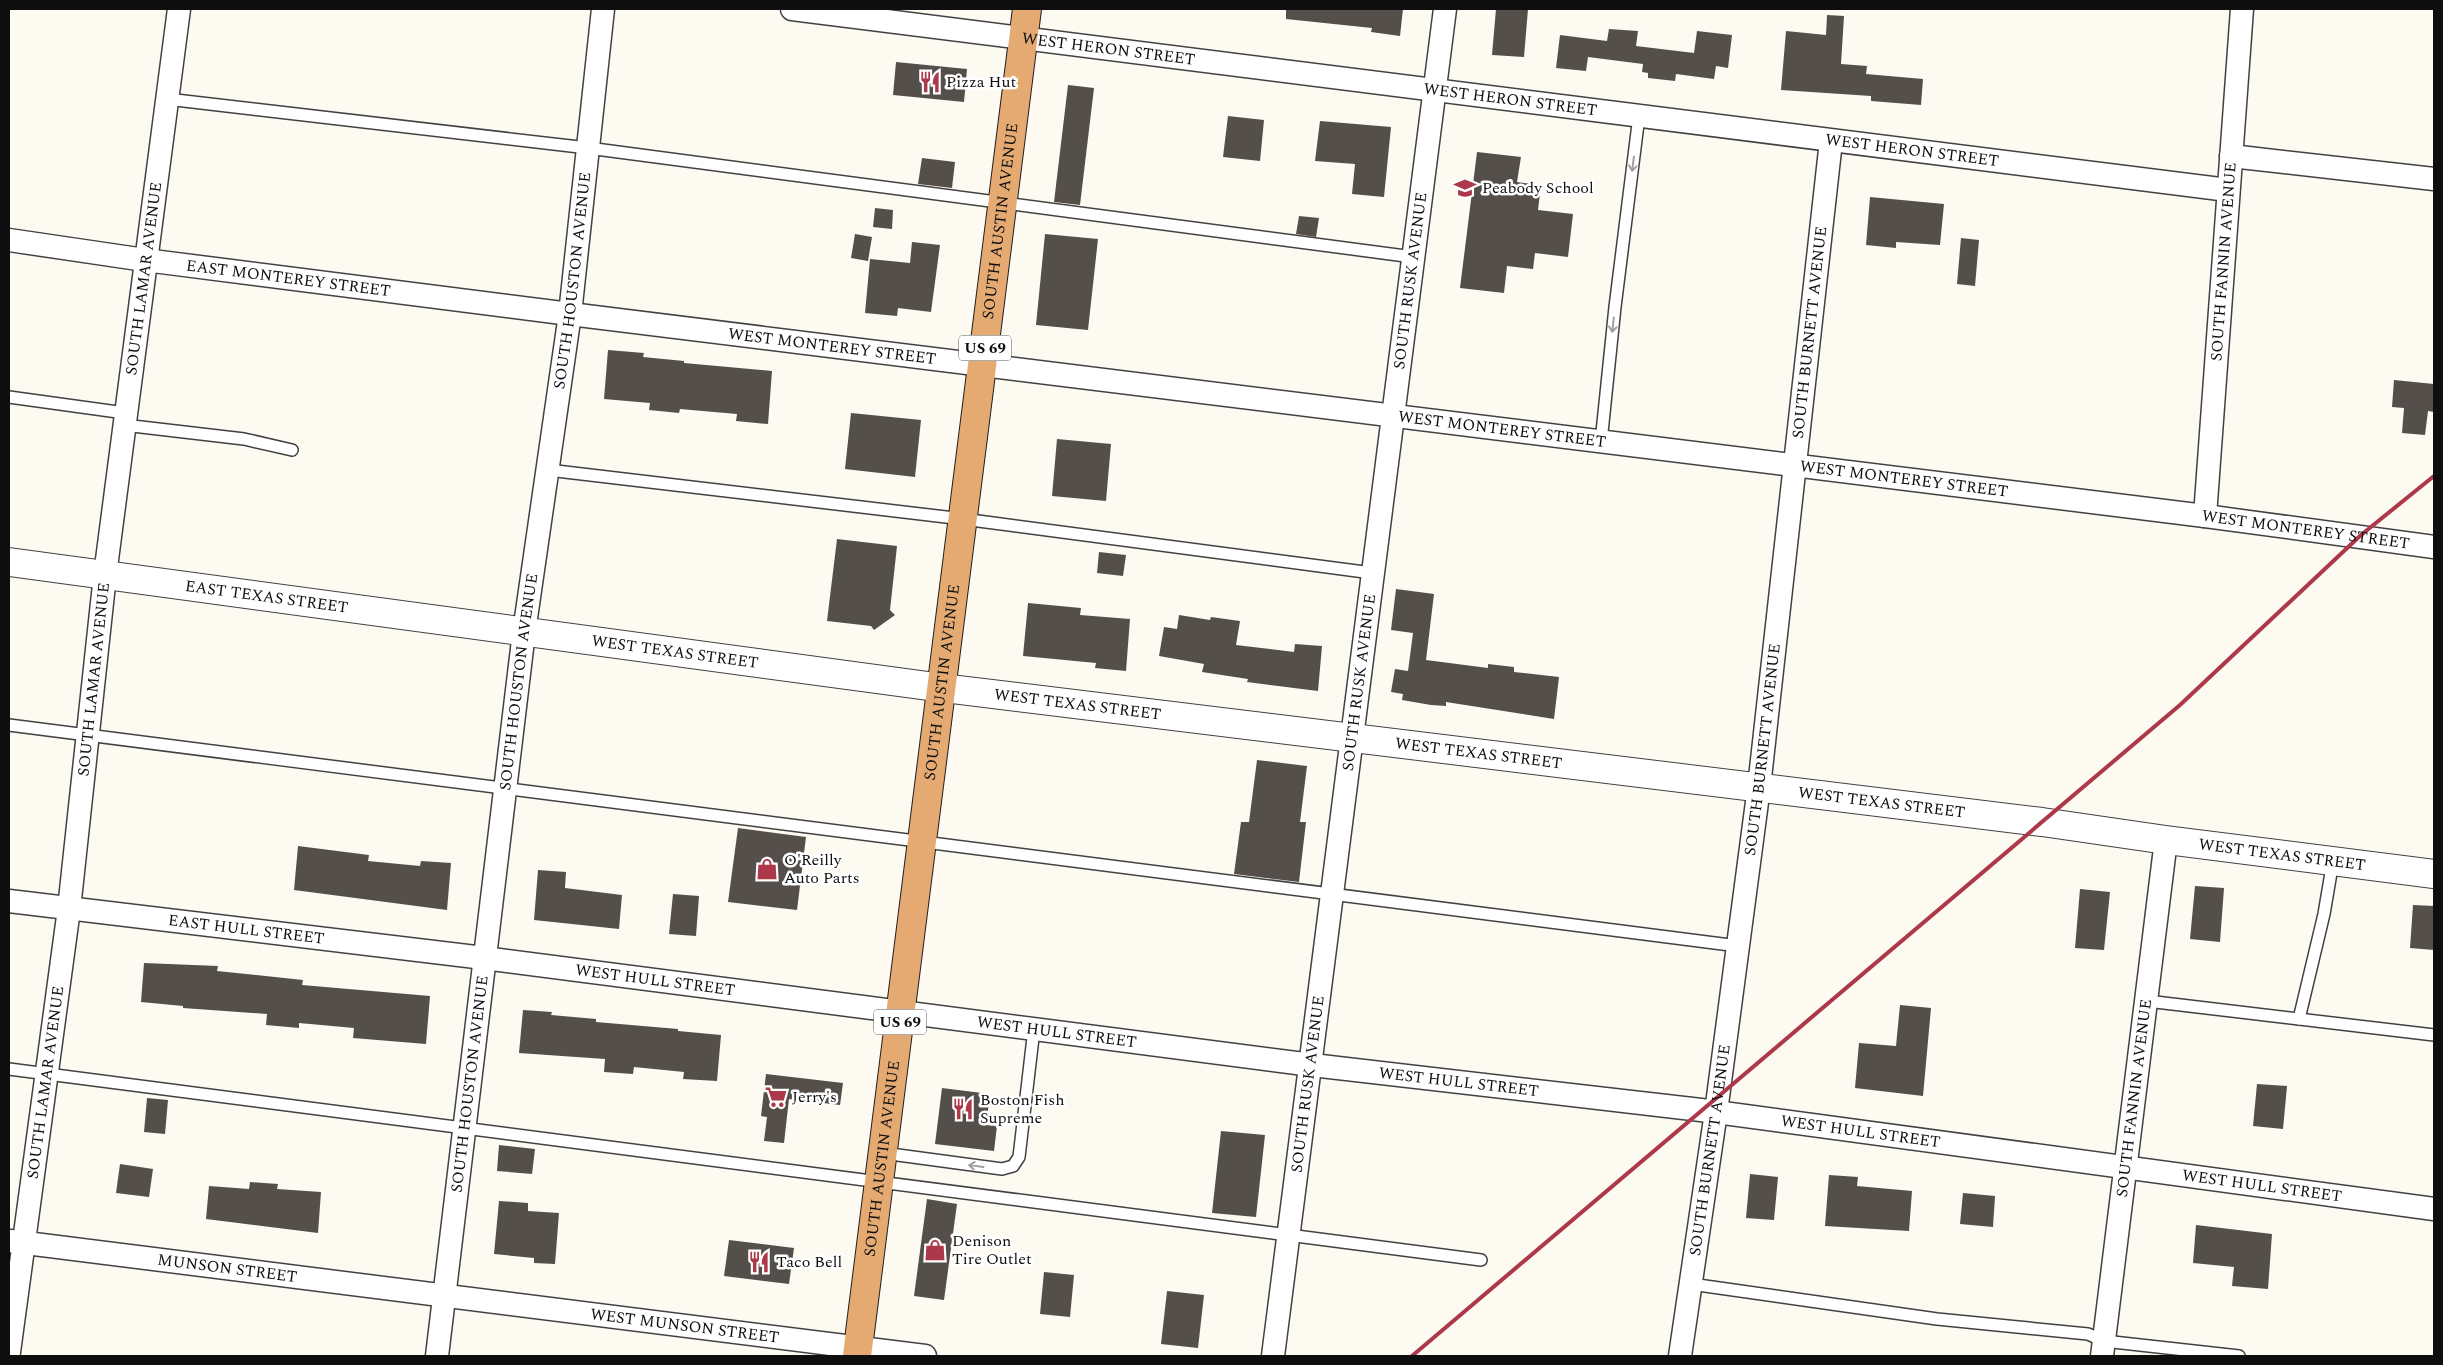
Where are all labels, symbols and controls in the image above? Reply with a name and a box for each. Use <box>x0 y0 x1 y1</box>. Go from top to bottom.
street label: WEST HERON STREET <box>1020 26 1197 72</box>
restaurant icon: Pizza Hut <box>917 69 943 95</box>
place label: Pizza Hut <box>946 70 1016 94</box>
street label: WEST HERON STREET <box>1422 77 1599 122</box>
street label: SOUTH AUSTIN AVENUE <box>976 121 1025 321</box>
street label: WEST HERON STREET <box>1824 127 2001 173</box>
one-way arrow <box>1627 156 1637 172</box>
street label: SOUTH FANNIN AVENUE <box>2204 161 2243 362</box>
street label: SOUTH HOUSTON AVENUE <box>547 171 597 391</box>
school or university icon: Peabody School <box>1452 175 1478 201</box>
place label: Peabody School <box>1482 176 1594 200</box>
street label: SOUTH LAMAR AVENUE <box>119 180 168 377</box>
street label: SOUTH RUSK AVENUE <box>1387 191 1433 371</box>
street label: SOUTH BURNETT AVENUE <box>1786 225 1833 440</box>
street label: EAST MONTEREY STREET <box>185 253 392 303</box>
one-way arrow <box>1608 317 1618 333</box>
street label: WEST MONTEREY STREET <box>727 322 938 371</box>
road number: US 69 <box>959 336 1011 360</box>
street label: WEST MONTEREY STREET <box>1397 404 1608 454</box>
street label: WEST MONTEREY STREET <box>1799 454 2010 504</box>
street label: WEST MONTEREY STREET <box>2200 504 2411 556</box>
street label: SOUTH HOUSTON AVENUE <box>493 572 544 792</box>
street label: EAST TEXAS STREET <box>183 574 350 620</box>
street label: SOUTH LAMAR AVENUE <box>71 581 116 777</box>
street label: SOUTH AUSTIN AVENUE <box>918 583 966 782</box>
street label: SOUTH RUSK AVENUE <box>1336 593 1382 772</box>
street label: WEST TEXAS STREET <box>590 629 760 675</box>
street label: SOUTH BURNETT AVENUE <box>1738 642 1787 857</box>
street label: WEST TEXAS STREET <box>993 682 1163 727</box>
street label: WEST TEXAS STREET <box>1394 731 1564 775</box>
street label: WEST TEXAS STREET <box>1797 780 1967 825</box>
street label: WEST TEXAS STREET <box>2197 832 2367 877</box>
place label: O'Reilly Auto Parts <box>784 848 860 890</box>
shop icon: O'Reilly Auto Parts <box>754 856 780 882</box>
street label: EAST HULL STREET <box>167 908 326 951</box>
street label: WEST HULL STREET <box>574 958 737 1002</box>
street label: SOUTH HOUSTON AVENUE <box>445 974 495 1194</box>
street label: SOUTH LAMAR AVENUE <box>21 984 70 1181</box>
street label: SOUTH RUSK AVENUE <box>1285 994 1331 1174</box>
street label: SOUTH FANNIN AVENUE <box>2110 997 2158 1198</box>
road number: US 69 <box>874 1010 926 1034</box>
street label: WEST HULL STREET <box>975 1010 1138 1054</box>
street label: SOUTH BURNETT AVENUE <box>1683 1043 1737 1258</box>
street label: SOUTH AUSTIN AVENUE <box>858 1059 906 1258</box>
street label: WEST HULL STREET <box>1377 1061 1540 1103</box>
supermarket icon: Jerry's <box>763 1084 789 1110</box>
place label: Jerry's <box>792 1085 837 1109</box>
place label: Boston Fish Supreme <box>980 1088 1065 1130</box>
restaurant icon: Boston Fish Supreme <box>950 1096 976 1122</box>
street label: WEST HULL STREET <box>1779 1109 1942 1154</box>
one-way arrow <box>968 1160 984 1170</box>
street label: WEST HULL STREET <box>2181 1163 2344 1208</box>
place label: Denison Tire Outlet <box>952 1229 1032 1271</box>
shop icon: Denison Tire Outlet <box>922 1237 948 1263</box>
street label: MUNSON STREET <box>156 1248 299 1289</box>
restaurant icon: Taco Bell <box>746 1249 772 1275</box>
place label: Taco Bell <box>776 1250 842 1274</box>
street label: WEST MUNSON STREET <box>589 1302 781 1350</box>

